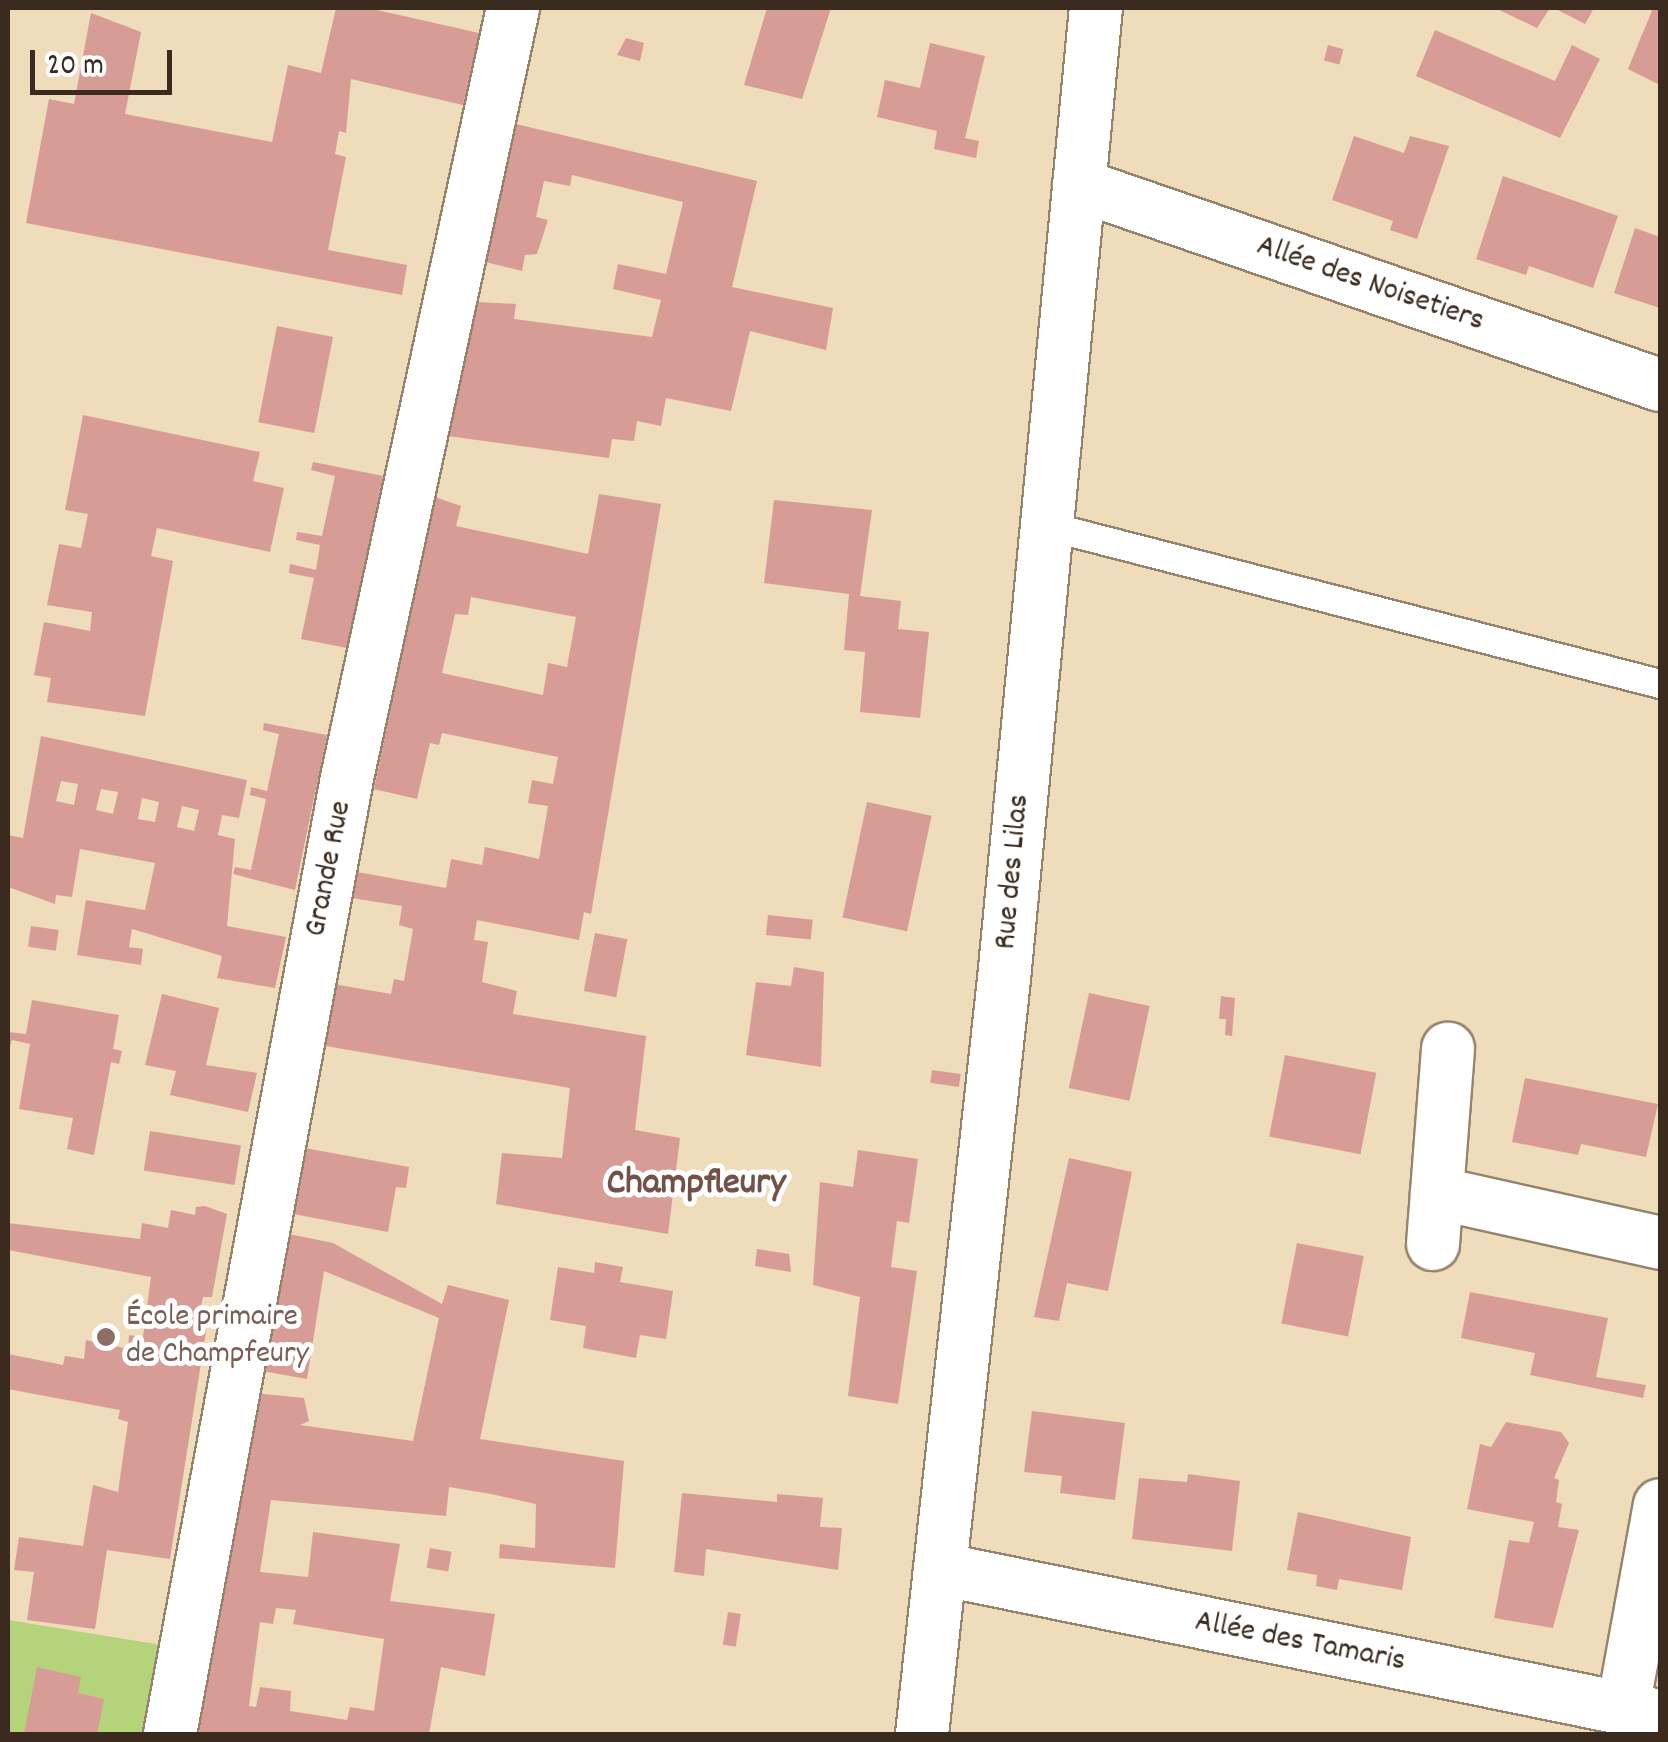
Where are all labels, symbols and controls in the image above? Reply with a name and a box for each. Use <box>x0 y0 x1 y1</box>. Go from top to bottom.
scale bar <box>35 30 178 92</box>
text: 20 m <box>47 46 104 89</box>
street label: Allée des Noisetiers <box>1251 228 1489 342</box>
street label: Rue des Lilas <box>988 793 1040 951</box>
street label: Grande Rue <box>298 798 362 940</box>
district label: Champfleury <box>606 1162 786 1208</box>
place label: École primaire de Champfeury <box>126 1300 309 1375</box>
marker: École primaire de Champfeury <box>95 1326 117 1348</box>
street label: Allée des Tamaris <box>1191 1604 1409 1682</box>

